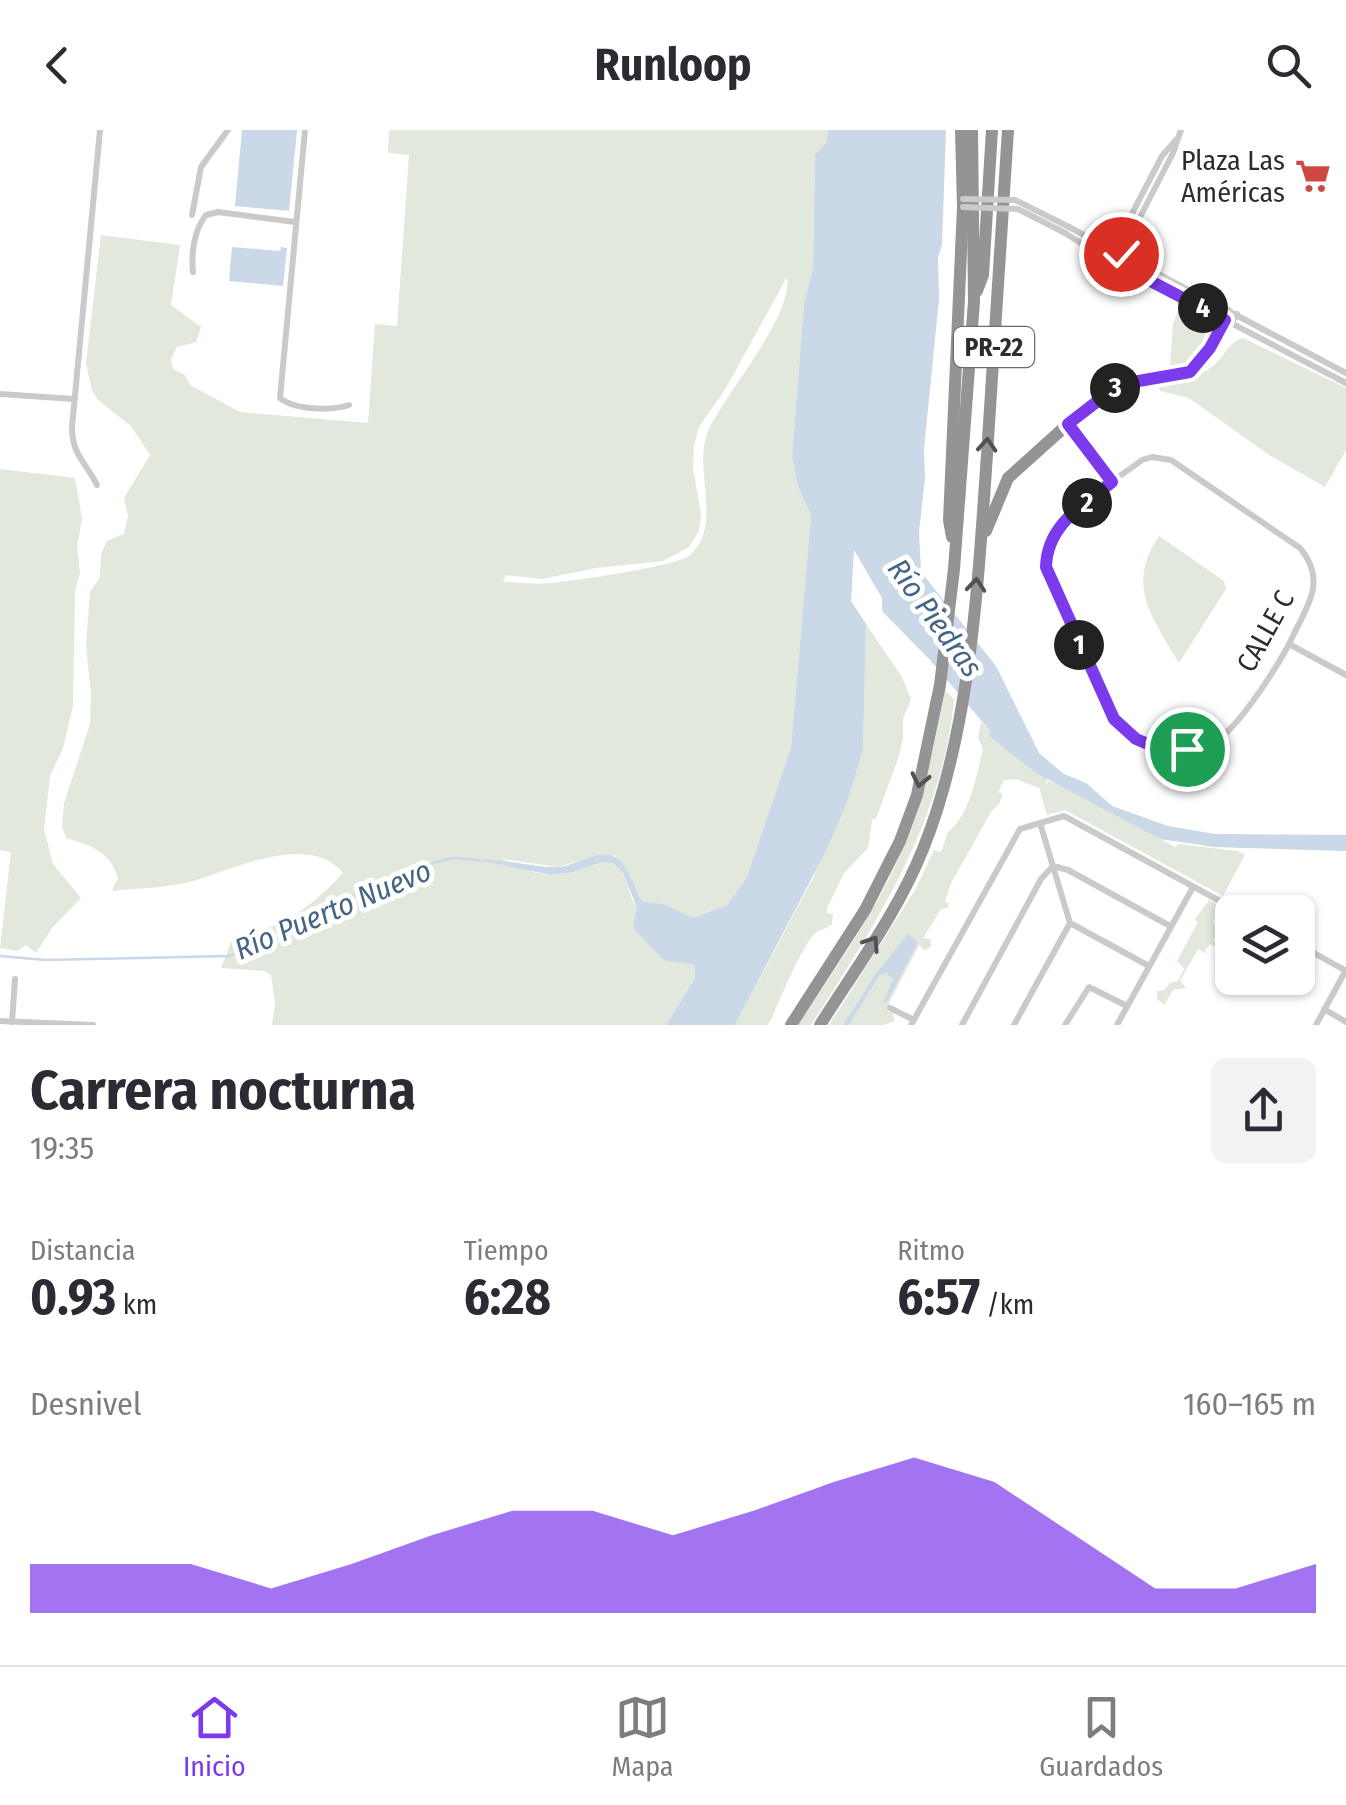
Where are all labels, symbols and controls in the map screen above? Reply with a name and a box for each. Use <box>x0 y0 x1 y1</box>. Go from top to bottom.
icon: back <box>30 38 85 93</box>
text: Runloop <box>595 38 751 92</box>
icon: search <box>1261 38 1316 93</box>
place label: Plaza Las Américas <box>1181 144 1285 209</box>
supermarket icon: Plaza Las Américas <box>1294 157 1332 195</box>
pin <box>1079 212 1164 297</box>
icon: check <box>1094 227 1149 282</box>
pin: 4 <box>1178 283 1228 333</box>
text: 4 <box>1196 291 1210 324</box>
road number: PR-22 <box>954 327 1034 367</box>
pin: 3 <box>1090 363 1140 413</box>
text: 3 <box>1108 371 1122 404</box>
one-way arrow <box>976 436 997 452</box>
pin: 2 <box>1062 478 1112 528</box>
text: 2 <box>1081 486 1093 519</box>
water label: Río Piedras <box>880 552 990 684</box>
one-way arrow <box>965 577 987 593</box>
street label: CALLE C <box>1230 585 1301 678</box>
pin: 1 <box>1054 620 1104 670</box>
text: 1 <box>1073 628 1085 661</box>
pin <box>1145 707 1230 792</box>
icon: arrive <box>1160 722 1215 777</box>
one-way arrow <box>910 771 931 788</box>
water label: Río Puerto Nuevo <box>229 852 437 968</box>
map controls <box>1215 895 1315 995</box>
button: layers <box>1215 895 1315 995</box>
one-way arrow <box>860 936 879 954</box>
text: Carrera nocturna <box>30 1058 416 1124</box>
button: share <box>1211 1058 1316 1163</box>
text: 19:35 <box>30 1129 94 1167</box>
text: Distancia <box>30 1234 135 1267</box>
text: Tiempo <box>464 1234 549 1267</box>
text: Ritmo <box>897 1234 965 1267</box>
text: 0.93 <box>30 1267 116 1327</box>
text: 6:28 <box>464 1267 551 1327</box>
text: 6:57 <box>897 1267 980 1327</box>
text: km <box>116 1288 157 1321</box>
text: /km <box>980 1288 1034 1321</box>
text: Desnivel <box>30 1385 141 1423</box>
text: 160–165 m <box>1183 1385 1316 1423</box>
tab: Inicio <box>183 1690 246 1783</box>
tab: Mapa <box>612 1690 674 1783</box>
tab: Guardados <box>1039 1690 1163 1783</box>

